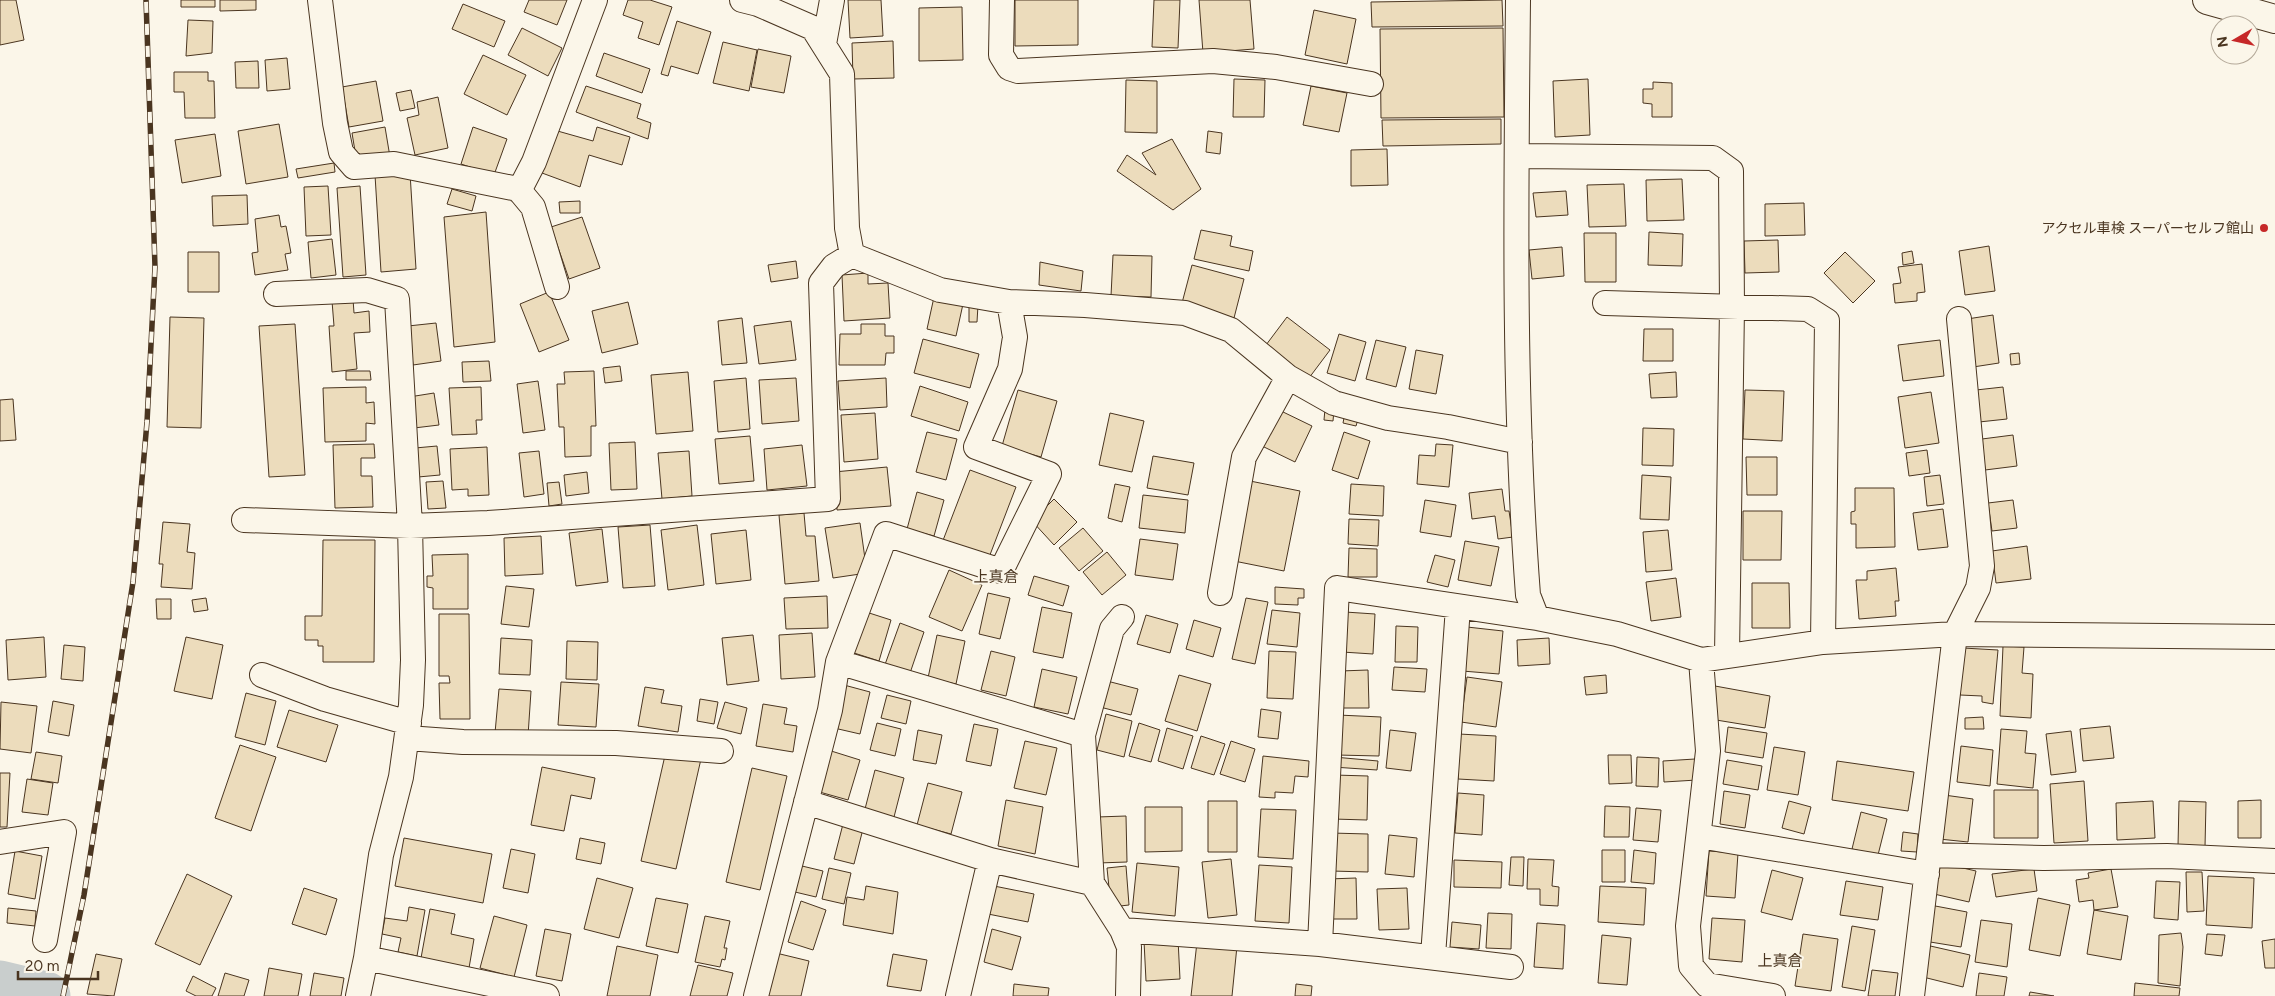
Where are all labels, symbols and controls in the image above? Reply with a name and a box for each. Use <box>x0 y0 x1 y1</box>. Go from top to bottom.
north arrow <box>2210 15 2260 65</box>
text: N <box>2213 35 2232 49</box>
place label: アクセル車検 スーパーセルフ館山 <box>2041 220 2254 237</box>
marker: アクセル車検 スーパーセルフ館山 <box>2258 222 2270 234</box>
district label: 上真倉 <box>973 568 1019 586</box>
scale bar <box>18 948 98 980</box>
district label: 上真倉 <box>1757 952 1803 970</box>
text: 20 m <box>25 957 59 975</box>

